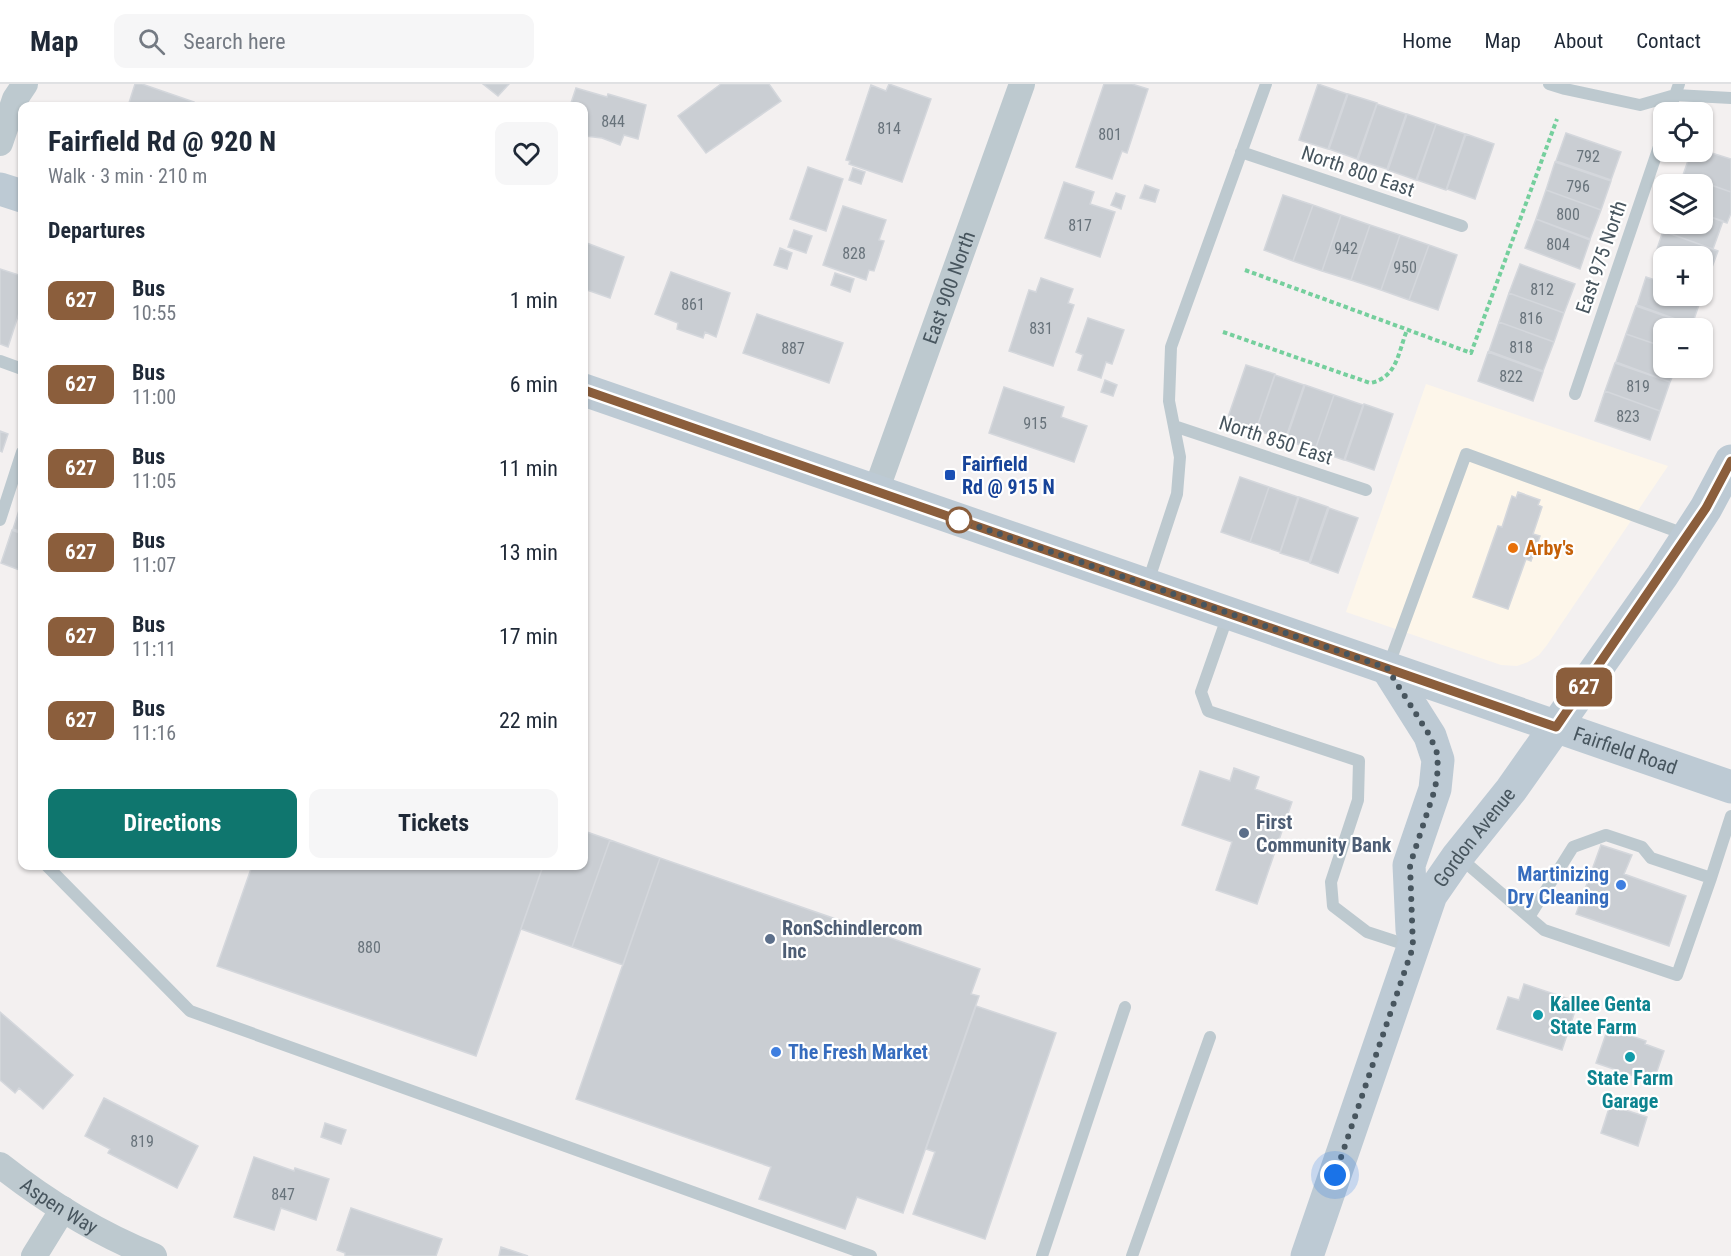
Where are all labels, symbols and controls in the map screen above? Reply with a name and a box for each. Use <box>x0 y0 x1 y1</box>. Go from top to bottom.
search box <box>114 14 534 68</box>
text: Map <box>30 25 78 58</box>
icon: search <box>135 25 168 58</box>
text: Search here <box>183 29 286 54</box>
text: Home <box>1402 29 1452 53</box>
text: Map <box>1485 29 1521 53</box>
text: About <box>1554 29 1603 53</box>
text: Contact <box>1636 29 1701 53</box>
map controls <box>1653 102 1713 378</box>
button: locate <box>1653 102 1713 162</box>
house number: 844 <box>601 112 625 131</box>
house number: 814 <box>877 119 901 138</box>
button: heart <box>495 122 558 185</box>
text: Fairfield Rd @ 920 N <box>48 125 276 158</box>
house number: 801 <box>1098 125 1122 144</box>
street label: North 800 East <box>1298 140 1418 202</box>
house number: 792 <box>1576 147 1600 166</box>
text: Walk · 3 min · 210 m <box>48 164 207 188</box>
button: layers <box>1653 174 1713 234</box>
house number: 796 <box>1566 177 1590 196</box>
street label: East 975 North <box>1570 197 1632 317</box>
house number: 800 <box>1556 205 1580 224</box>
house number: 817 <box>1068 216 1092 235</box>
text: Departures <box>48 218 145 243</box>
street label: East 900 North <box>918 228 980 347</box>
house number: 804 <box>1546 235 1570 254</box>
house number: 942 <box>1334 239 1358 258</box>
house number: 828 <box>842 244 866 263</box>
button: + <box>1653 246 1713 306</box>
house number: 950 <box>1393 258 1417 277</box>
text: Bus <box>132 276 165 301</box>
house number: 812 <box>1530 280 1554 299</box>
text: 627 <box>65 288 97 312</box>
text: 1 min <box>510 288 558 313</box>
house number: 861 <box>681 295 705 314</box>
text: 10:55 <box>132 301 176 325</box>
house number: 816 <box>1519 309 1543 328</box>
button: − <box>1653 318 1713 378</box>
house number: 831 <box>1029 319 1053 338</box>
house number: 818 <box>1509 338 1533 357</box>
house number: 887 <box>781 339 805 358</box>
text: Bus <box>132 360 165 385</box>
house number: 822 <box>1499 367 1523 386</box>
text: 627 <box>65 372 97 396</box>
text: 6 min <box>510 372 558 397</box>
house number: 819 <box>1626 377 1650 396</box>
text: 11:00 <box>132 385 176 409</box>
house number: 823 <box>1616 407 1640 426</box>
street label: North 850 East <box>1216 410 1336 470</box>
house number: 915 <box>1023 414 1047 433</box>
text: Bus <box>132 444 165 469</box>
place label: Fairfield Rd @ 915 N <box>962 452 1055 499</box>
text: 627 <box>65 456 97 480</box>
text: 11 min <box>499 456 558 481</box>
marker: Fairfield Rd @ 915 N <box>943 468 957 482</box>
text: 11:05 <box>132 469 176 493</box>
unlabelled marker <box>946 507 972 533</box>
text: Bus <box>132 528 165 553</box>
place label: Arby's <box>1525 536 1574 560</box>
text: 627 <box>65 540 97 564</box>
text: 13 min <box>499 540 558 565</box>
marker: Arby's <box>1506 541 1520 555</box>
text: 11:07 <box>132 553 176 577</box>
text: Bus <box>132 612 165 637</box>
text: 627 <box>65 624 97 648</box>
text: 17 min <box>499 624 558 649</box>
text: 11:11 <box>132 637 176 661</box>
line badge: 627 <box>1550 668 1618 706</box>
text: 627 <box>1568 675 1600 699</box>
text: Bus <box>132 696 165 721</box>
text: 627 <box>65 708 97 732</box>
text: 22 min <box>499 708 558 733</box>
text: 11:16 <box>132 721 176 745</box>
street label: Fairfield Road <box>1570 721 1680 779</box>
street label: Gordon Avenue <box>1428 782 1520 892</box>
button: Directions <box>48 789 297 858</box>
button: Tickets <box>309 789 558 858</box>
place label: First Community Bank <box>1256 810 1392 857</box>
marker: First Community Bank <box>1237 826 1251 840</box>
place label: Martinizing Dry Cleaning <box>1507 862 1609 909</box>
marker: Martinizing Dry Cleaning <box>1614 878 1628 892</box>
place label: RonSchindlercom Inc <box>782 916 923 963</box>
marker: RonSchindlercom Inc <box>763 932 777 946</box>
house number: 880 <box>357 938 381 957</box>
place label: Kallee Genta State Farm <box>1550 992 1651 1039</box>
marker: Kallee Genta State Farm <box>1531 1008 1545 1022</box>
place label: The Fresh Market <box>788 1040 928 1064</box>
marker: The Fresh Market <box>769 1045 783 1059</box>
marker: State Farm Garage <box>1623 1050 1637 1064</box>
place label: State Farm Garage <box>1587 1066 1673 1113</box>
house number: 819 <box>130 1132 154 1151</box>
your location <box>1320 1160 1350 1190</box>
street label: Aspen Way <box>16 1172 102 1239</box>
house number: 847 <box>271 1185 295 1204</box>

